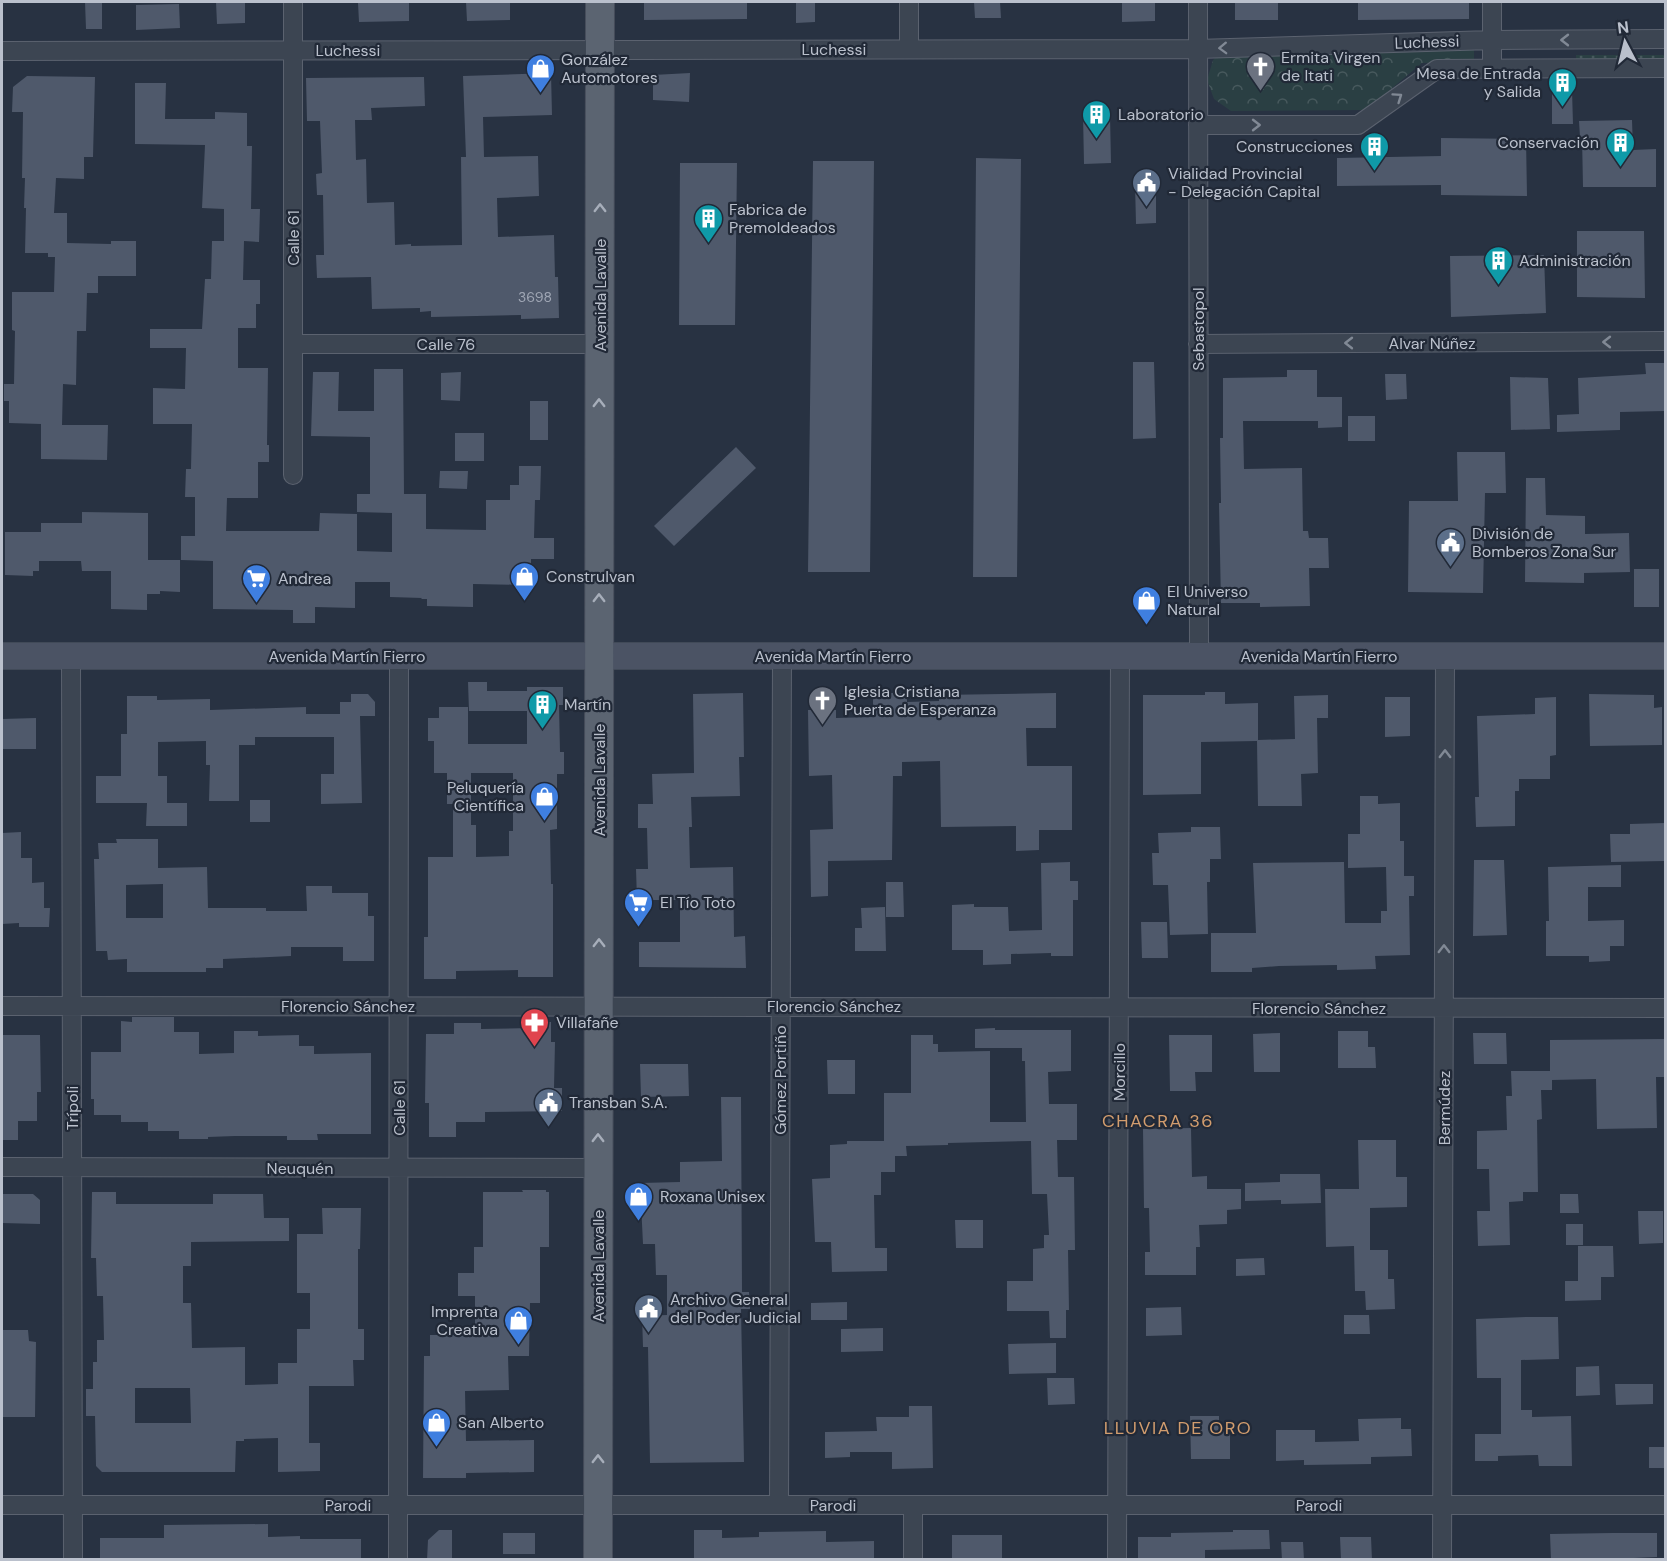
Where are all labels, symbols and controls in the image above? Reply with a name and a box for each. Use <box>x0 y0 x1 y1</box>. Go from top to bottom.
north arrow <box>1595 12 1655 72</box>
text: N <box>1616 16 1630 39</box>
street label: Luchessi <box>1394 30 1460 54</box>
one-way arrow <box>1561 34 1570 46</box>
street label: Luchessi <box>802 39 866 60</box>
street label: Luchessi <box>316 40 380 61</box>
one-way arrow <box>1219 42 1228 54</box>
place label: Ermita Virgen de Itati <box>1281 47 1380 86</box>
place label: González Automotores <box>561 49 658 88</box>
church icon: Ermita Virgen de Itati <box>1244 50 1276 92</box>
shop icon: González Automotores <box>524 52 556 94</box>
place label: Mesa de Entrada y Salida <box>1416 63 1541 102</box>
building icon: Mesa de Entrada y Salida <box>1546 66 1578 108</box>
one-way arrow <box>1391 93 1402 104</box>
building icon: Laboratorio <box>1081 98 1113 140</box>
place label: Laboratorio <box>1118 104 1204 125</box>
one-way arrow <box>1252 119 1261 131</box>
building icon: Conservación <box>1604 126 1636 168</box>
building icon: Construcciones <box>1358 130 1390 172</box>
place label: Conservación <box>1497 132 1599 153</box>
place label: Construcciones <box>1236 136 1353 157</box>
place label: Vialidad Provincial - Delegación Capital <box>1168 163 1320 202</box>
public building icon: Vialidad Provincial - Delegación Capital <box>1131 166 1163 208</box>
place label: Fabrica de Premoldeados <box>729 199 836 238</box>
building icon: Fabrica de Premoldeados <box>692 202 724 244</box>
one-way arrow <box>594 203 606 212</box>
street label: Calle 61 <box>283 210 304 266</box>
street label: Avenida Lavalle <box>590 239 611 351</box>
building icon: Administración <box>1482 244 1514 286</box>
place label: Administración <box>1519 250 1631 271</box>
street label: Sebastopol <box>1188 287 1209 371</box>
house number: 3698 <box>518 288 552 306</box>
street label: Alvar Núñez <box>1389 333 1475 354</box>
street label: Calle 76 <box>417 334 475 355</box>
one-way arrow <box>1603 336 1612 348</box>
one-way arrow <box>1345 337 1354 349</box>
one-way arrow <box>593 398 605 407</box>
place label: División de Bomberos Zona Sur <box>1472 523 1617 562</box>
public building icon: División de Bomberos Zona Sur <box>1435 526 1467 568</box>
shop icon: ConstruIvan <box>509 560 541 602</box>
supermarket icon: Andrea <box>241 562 273 604</box>
place label: ConstruIvan <box>546 566 635 587</box>
place label: Andrea <box>278 568 331 589</box>
place label: El Universo Natural <box>1167 581 1248 620</box>
shop icon: El Universo Natural <box>1130 584 1162 626</box>
one-way arrow <box>593 593 605 602</box>
street label: Avenida Martín Fierro <box>269 646 425 667</box>
street label: Avenida Martín Fierro <box>755 646 911 667</box>
street label: Avenida Martín Fierro <box>1241 646 1397 667</box>
place label: Iglesia Cristiana Puerta de Esperanza <box>844 681 996 720</box>
church icon: Iglesia Cristiana Puerta de Esperanza <box>807 684 839 726</box>
building icon: Martín <box>527 688 559 730</box>
place label: Martín <box>564 694 611 715</box>
street label: Avenida Lavalle <box>589 724 610 836</box>
one-way arrow <box>1439 750 1451 759</box>
place label: Peluquería Científica <box>447 777 524 816</box>
shop icon: Peluquería Científica <box>529 780 561 822</box>
supermarket icon: El Tío Toto <box>623 886 655 928</box>
place label: El Tío Toto <box>660 892 735 913</box>
one-way arrow <box>593 939 605 948</box>
one-way arrow <box>1438 945 1450 954</box>
street label: Florencio Sánchez <box>281 996 415 1017</box>
street label: Florencio Sánchez <box>767 996 901 1017</box>
street label: Florencio Sánchez <box>1252 998 1386 1019</box>
pharmacy icon: Villafañe <box>519 1006 551 1048</box>
place label: Villafañe <box>556 1012 618 1033</box>
street label: Gómez Portiño <box>770 1025 791 1135</box>
street label: Morcillo <box>1109 1043 1130 1101</box>
street label: Bermúdez <box>1434 1071 1455 1145</box>
street label: Calle 61 <box>389 1080 410 1136</box>
street label: Trípoli <box>62 1086 83 1130</box>
public building icon: Transban S.A. <box>532 1086 564 1128</box>
place label: Transban S.A. <box>569 1092 667 1113</box>
district label: CHACRA 36 <box>1102 1109 1214 1133</box>
one-way arrow <box>592 1134 604 1143</box>
street label: Neuquén <box>267 1158 333 1179</box>
shop icon: Roxana Unisex <box>623 1180 655 1222</box>
place label: Roxana Unisex <box>660 1186 765 1207</box>
street label: Avenida Lavalle <box>588 1210 609 1322</box>
place label: Archivo General del Poder Judicial <box>670 1289 801 1328</box>
public building icon: Archivo General del Poder Judicial <box>633 1292 665 1334</box>
place label: Imprenta Creativa <box>431 1301 498 1340</box>
shop icon: Imprenta Creativa <box>503 1304 535 1346</box>
shop icon: San Alberto <box>421 1406 453 1448</box>
place label: San Alberto <box>458 1412 544 1433</box>
district label: LLUVIA DE ORO <box>1104 1416 1252 1440</box>
one-way arrow <box>592 1455 604 1464</box>
street label: Parodi <box>325 1495 371 1516</box>
street label: Parodi <box>810 1495 856 1516</box>
street label: Parodi <box>1296 1495 1342 1516</box>

